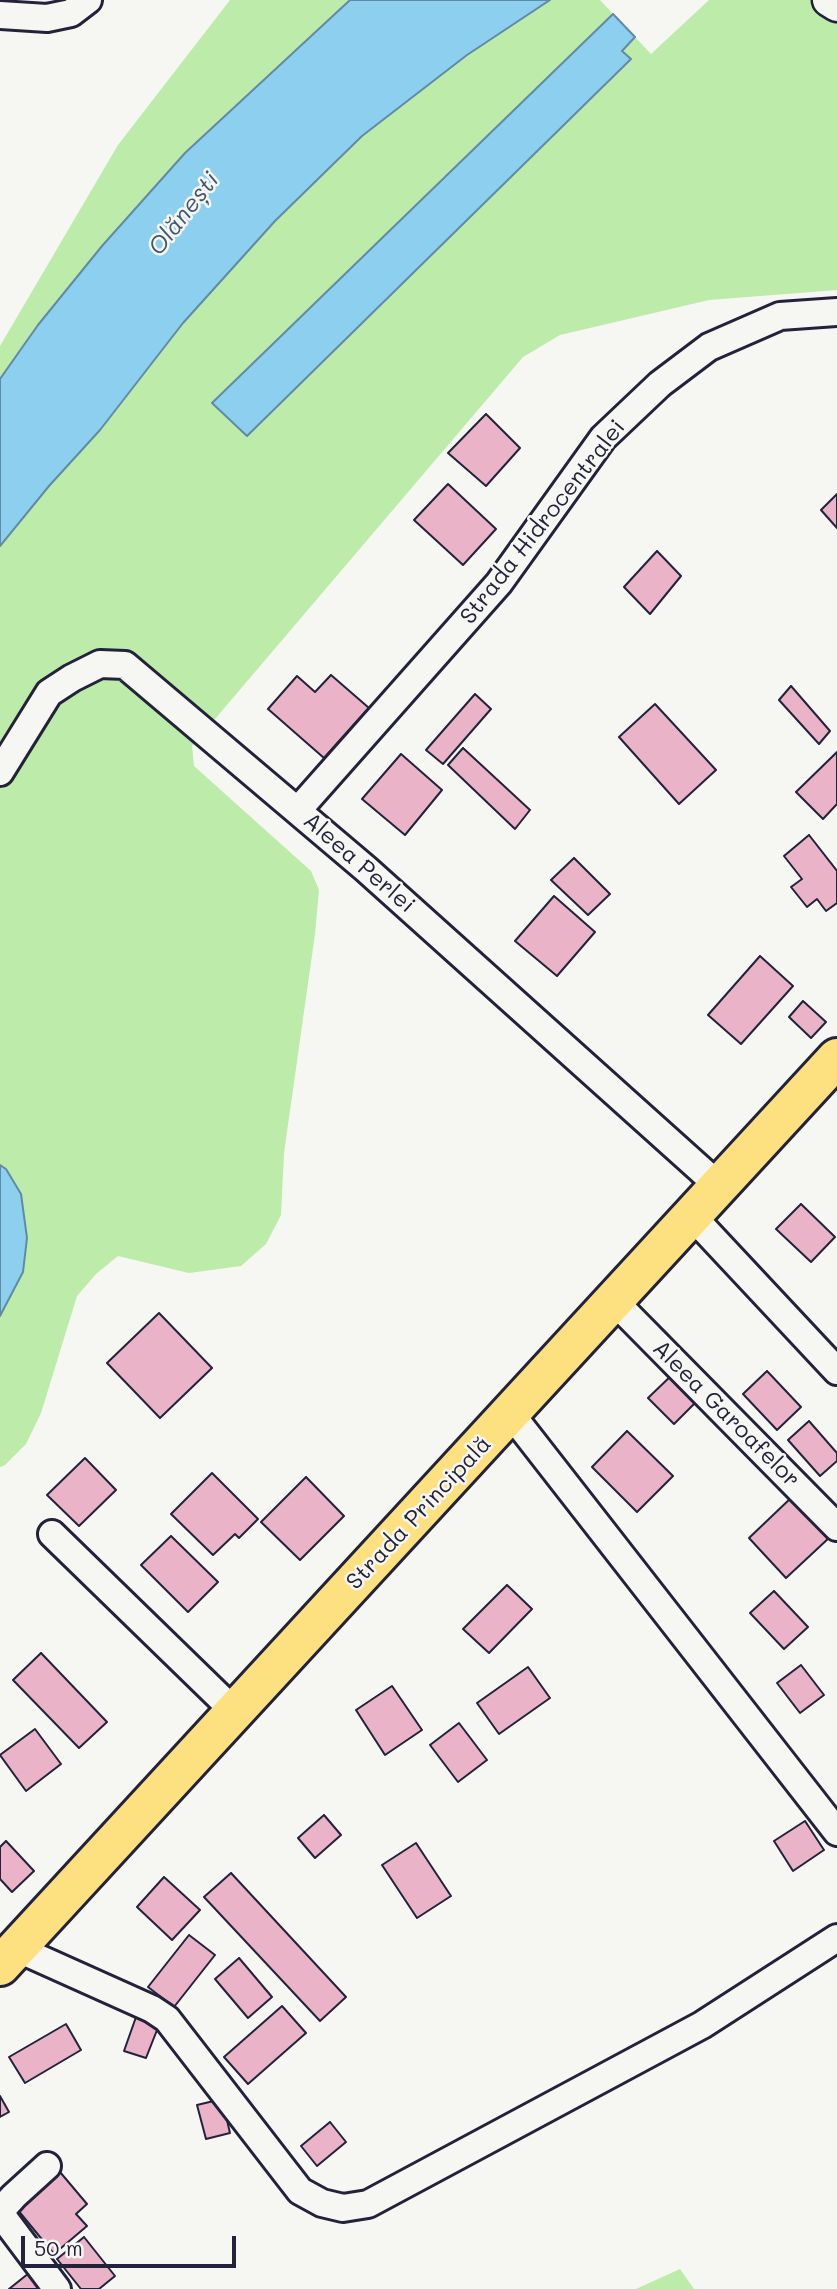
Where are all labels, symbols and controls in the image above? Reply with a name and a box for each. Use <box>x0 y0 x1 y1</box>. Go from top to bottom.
water label: Olănești <box>143 167 225 261</box>
street label: Strada Hidrocentralei <box>455 414 631 630</box>
street label: Aleea Perlei <box>298 807 420 919</box>
street label: Aleea Garoafelor <box>647 1335 805 1493</box>
street label: Strada Principală <box>341 1431 497 1595</box>
scale bar <box>24 2222 240 2266</box>
text: 50 m <box>34 2234 83 2261</box>

